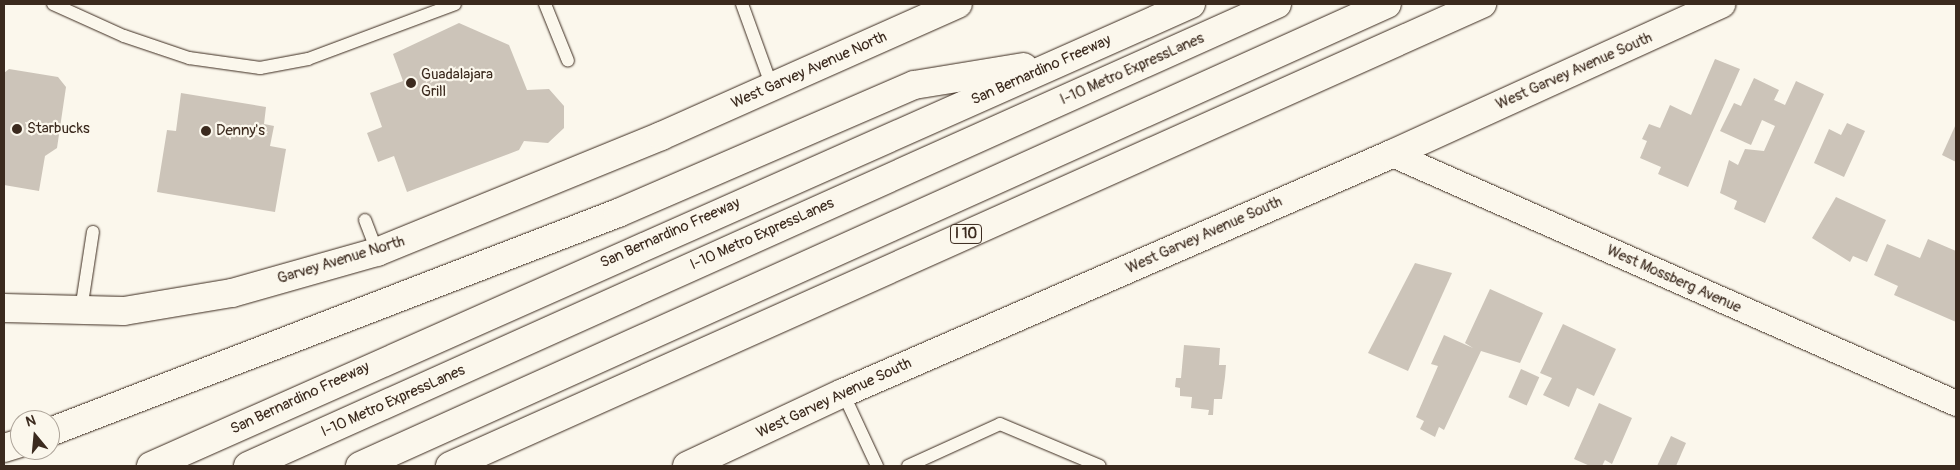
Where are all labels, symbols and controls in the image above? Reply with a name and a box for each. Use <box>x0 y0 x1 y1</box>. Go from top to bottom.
street label: West Garvey Avenue North <box>728 28 890 112</box>
street label: West Garvey Avenue South <box>1493 28 1655 114</box>
street label: I-10 Metro ExpressLanes <box>1057 29 1207 109</box>
street label: San Bernardino Freeway <box>968 31 1114 109</box>
place label: Guadalajara Grill <box>421 65 493 100</box>
marker: Guadalajara Grill <box>405 77 417 89</box>
place label: Starbucks <box>27 120 90 138</box>
place label: Denny's <box>216 122 265 140</box>
marker: Starbucks <box>11 123 23 135</box>
marker: Denny's <box>200 125 212 137</box>
street label: West Garvey Avenue South <box>1123 192 1285 278</box>
street label: San Bernardino Freeway <box>597 194 743 272</box>
street label: I-10 Metro ExpressLanes <box>687 194 837 274</box>
road number: I 10 <box>950 222 982 245</box>
street label: Garvey Avenue North <box>275 232 407 288</box>
street label: West Mossberg Avenue <box>1604 241 1744 317</box>
street label: West Garvey Avenue South <box>754 354 914 442</box>
street label: San Bernardino Freeway <box>228 358 372 438</box>
street label: I-10 Metro ExpressLanes <box>318 361 468 441</box>
north arrow <box>10 410 60 460</box>
text: N <box>24 412 38 431</box>

